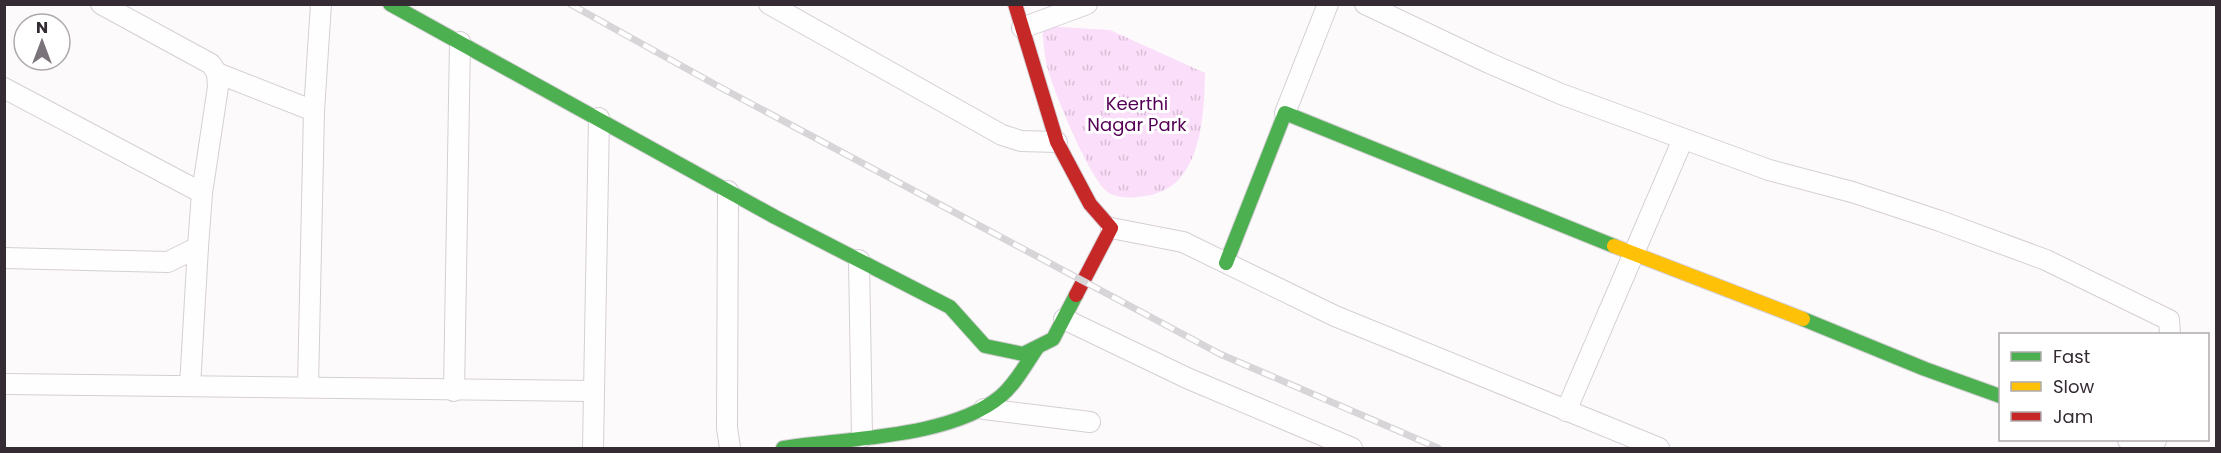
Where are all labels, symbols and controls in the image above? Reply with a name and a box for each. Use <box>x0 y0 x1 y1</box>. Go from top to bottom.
north arrow <box>12 12 72 72</box>
text: N <box>36 16 48 39</box>
park label: Keerthi Nagar Park <box>1087 91 1187 137</box>
legend <box>1999 333 2209 441</box>
text: Fast <box>2053 344 2090 369</box>
text: Slow <box>2053 374 2095 399</box>
text: Jam <box>2053 404 2093 429</box>

